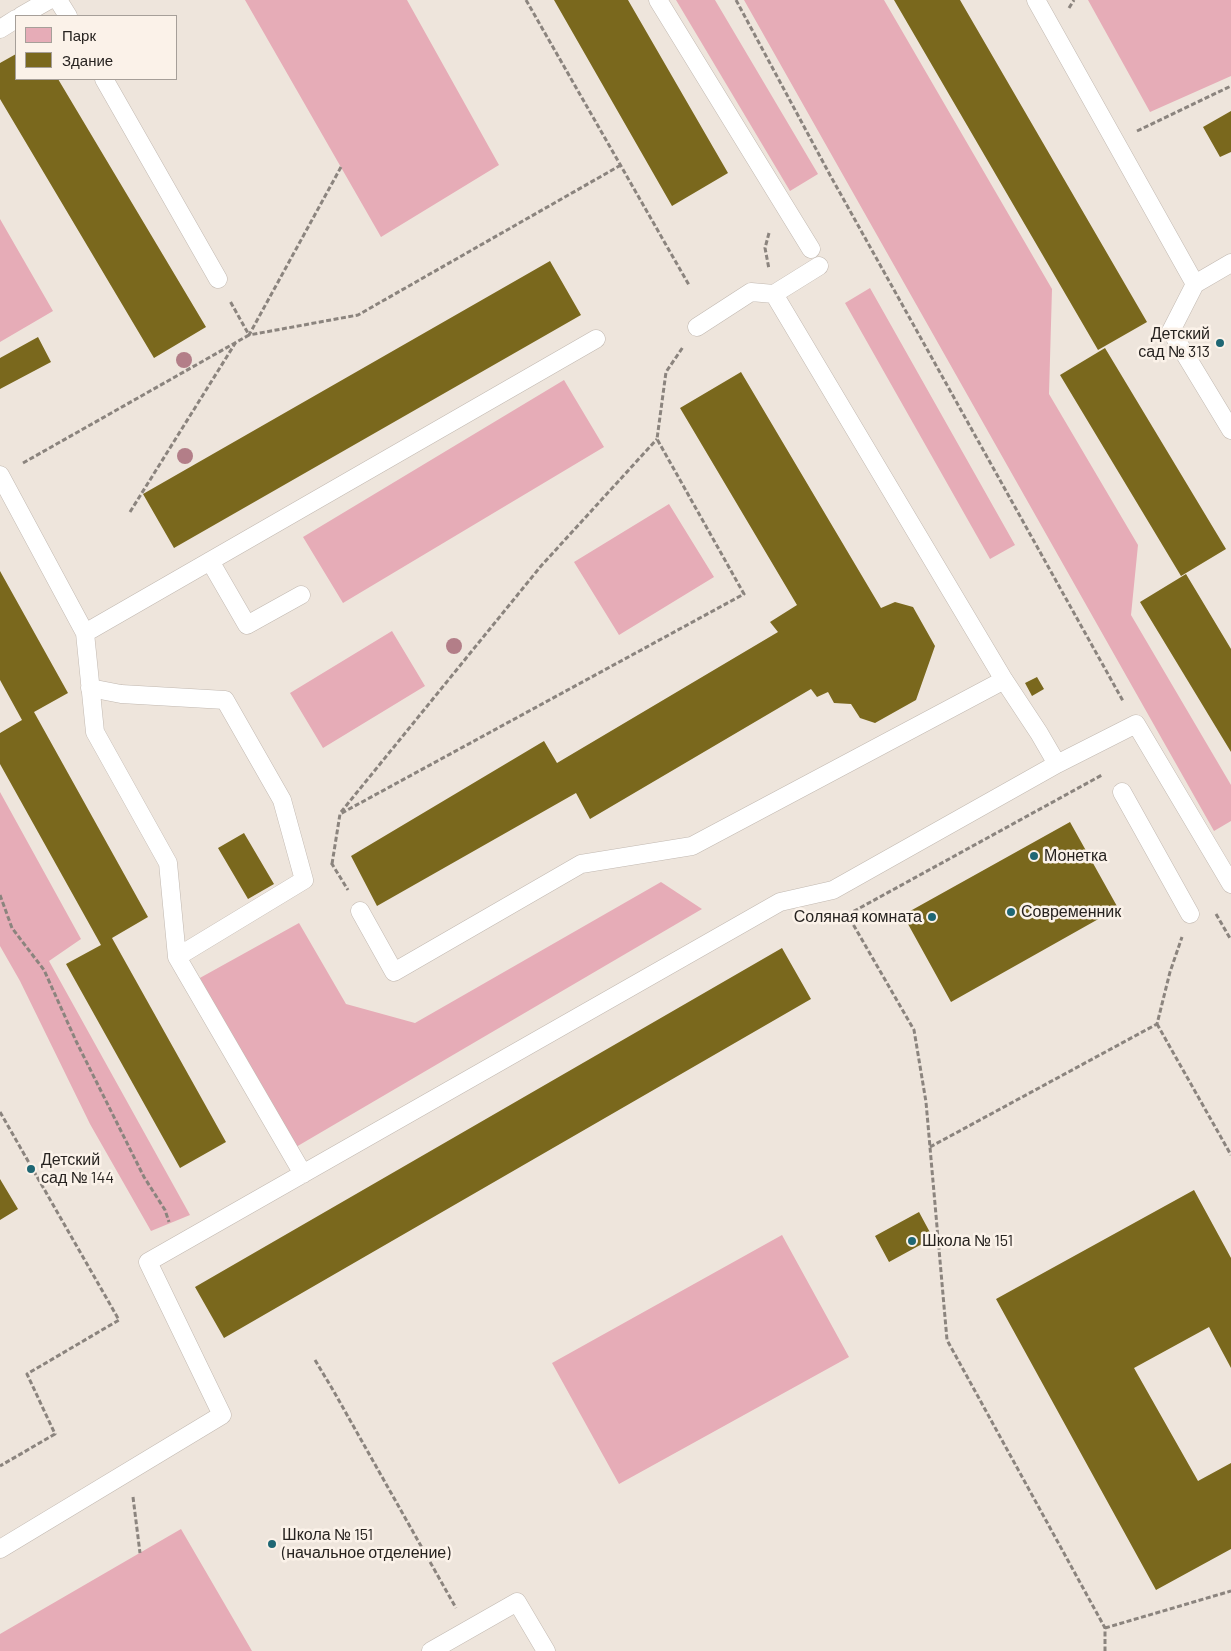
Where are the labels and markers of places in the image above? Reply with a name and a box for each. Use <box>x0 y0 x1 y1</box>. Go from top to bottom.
place label: Детский сад № 313 <box>1138 324 1210 362</box>
marker: Детский сад № 313 <box>1214 337 1226 349</box>
place label: Монетка <box>1044 846 1107 866</box>
marker: Монетка <box>1028 850 1040 862</box>
place label: Современник <box>1021 902 1121 922</box>
marker: Современник <box>1005 906 1017 918</box>
place label: Соляная комната <box>794 907 922 927</box>
marker: Соляная комната <box>926 911 938 923</box>
place label: Детский сад № 144 <box>41 1150 114 1188</box>
marker: Детский сад № 144 <box>25 1163 37 1175</box>
place label: Школа № 151 <box>922 1231 1013 1251</box>
marker: Школа № 151 <box>906 1235 918 1247</box>
place label: Школа № 151 (начальное отделение) <box>282 1525 450 1563</box>
marker: Школа № 151 (начальное отделение) <box>266 1538 278 1550</box>

